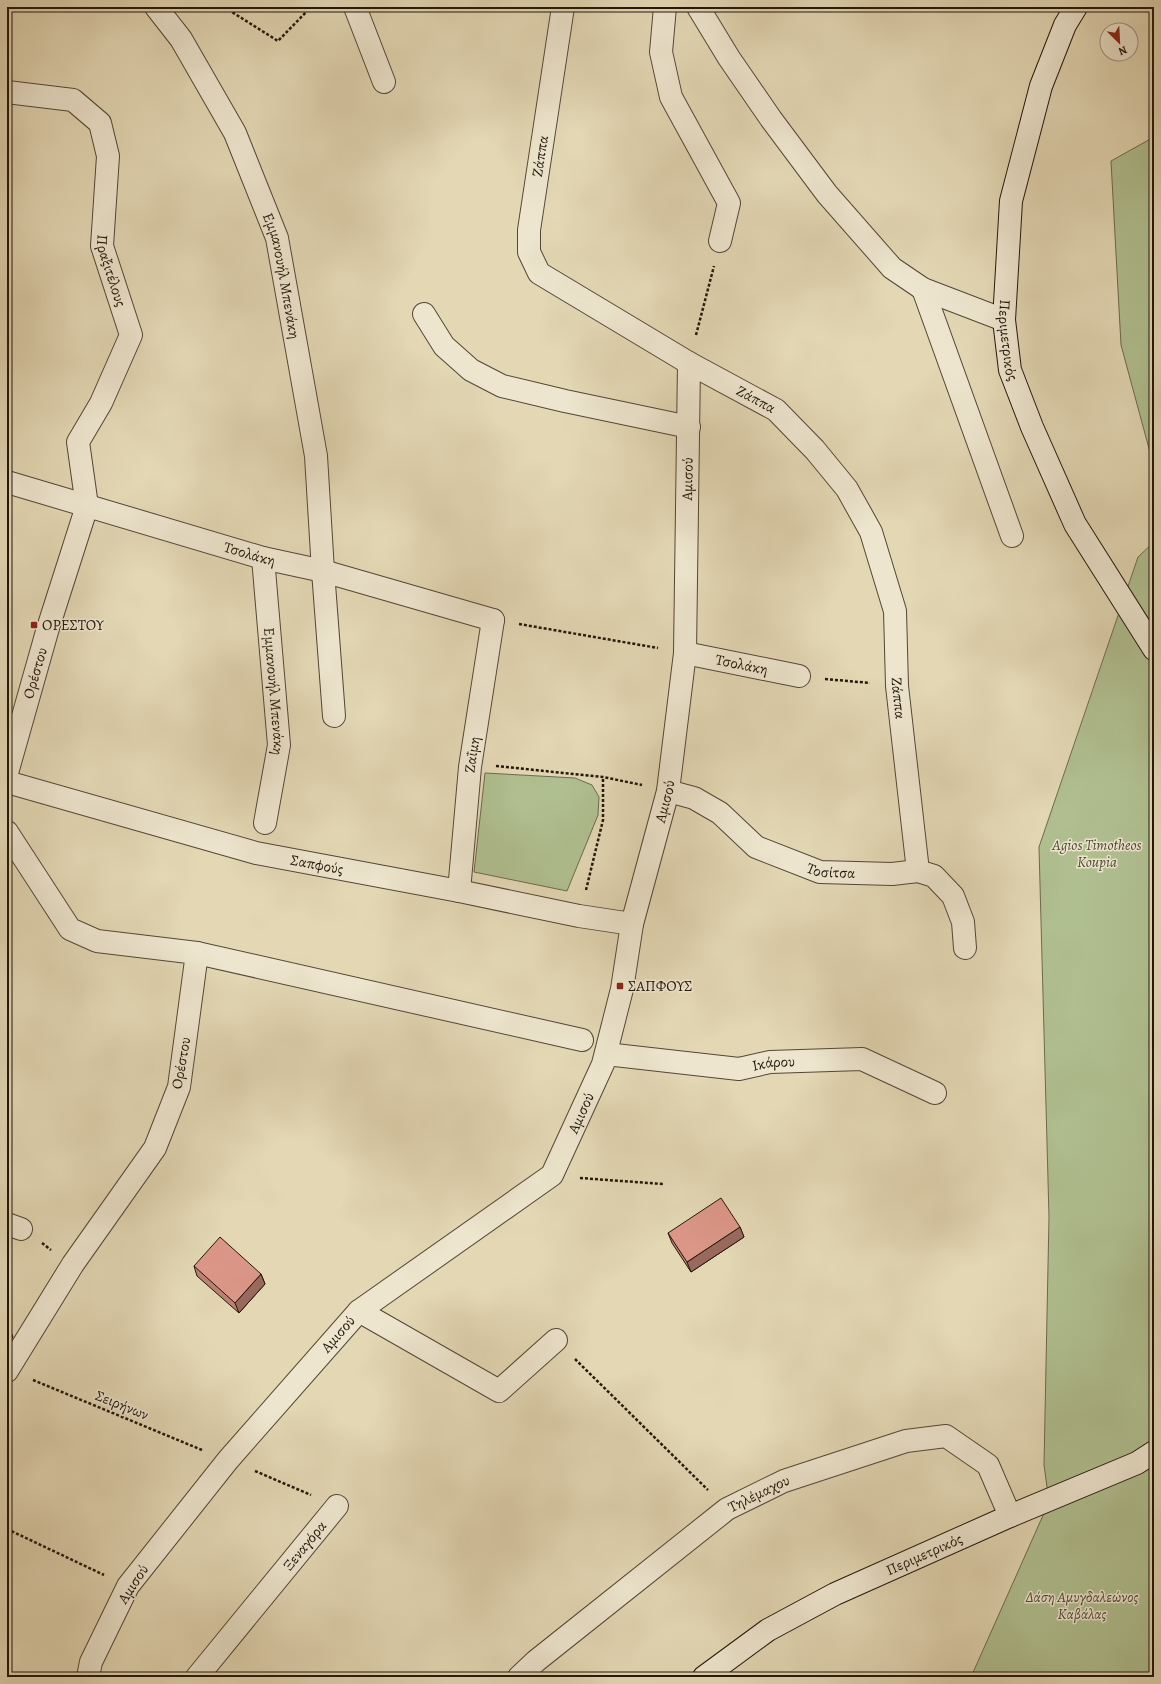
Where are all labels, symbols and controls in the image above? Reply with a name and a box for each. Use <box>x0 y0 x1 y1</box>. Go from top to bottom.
north arrow <box>1099 22 1139 62</box>
text: N <box>1116 42 1130 59</box>
street label: Ζάππα <box>527 134 553 178</box>
street label: Εμμανουήλ Μπενάκη <box>258 210 305 340</box>
street label: Πραξιτέλους <box>92 234 131 309</box>
street label: Περιμετρικός <box>994 299 1023 384</box>
street label: Ζάππα <box>733 380 779 418</box>
street label: Αμισού <box>677 457 698 501</box>
street label: Τσολάκη <box>221 537 277 570</box>
place label: ΟΡΕΣΤΟΥ <box>42 615 105 635</box>
marker: ΟΡΕΣΤΟΥ <box>29 620 39 630</box>
street label: Εμμανουήλ Μπενάκη <box>259 627 289 757</box>
street label: Ορέστου <box>18 645 52 701</box>
street label: Τσολάκη <box>714 649 770 680</box>
street label: Ζάππα <box>887 677 911 720</box>
street label: Ζαΐμη <box>460 735 485 774</box>
street label: Αμισού <box>650 779 679 826</box>
park label: Agios Timotheos Koupia <box>1051 835 1142 872</box>
street label: Σαπφούς <box>289 850 345 879</box>
street label: Τοσίτσα <box>804 858 856 883</box>
place label: ΣΑΠΦΟΥΣ <box>628 976 693 996</box>
marker: ΣΑΠΦΟΥΣ <box>615 981 625 991</box>
street label: Ορέστου <box>167 1035 195 1091</box>
street label: Ικάρου <box>750 1051 795 1076</box>
street label: Αμισού <box>563 1089 599 1138</box>
street label: Αμισού <box>316 1311 360 1358</box>
street label: Σειρήνων <box>92 1385 152 1425</box>
street label: Τηλέμαχου <box>725 1470 792 1517</box>
street label: Ξεναγόρα <box>278 1516 331 1575</box>
street label: Περιμετρικός <box>883 1529 965 1580</box>
street label: Αμισού <box>112 1560 153 1608</box>
park label: Δάση Αμυγδαλεώνος Καβάλας <box>1025 1587 1138 1624</box>

